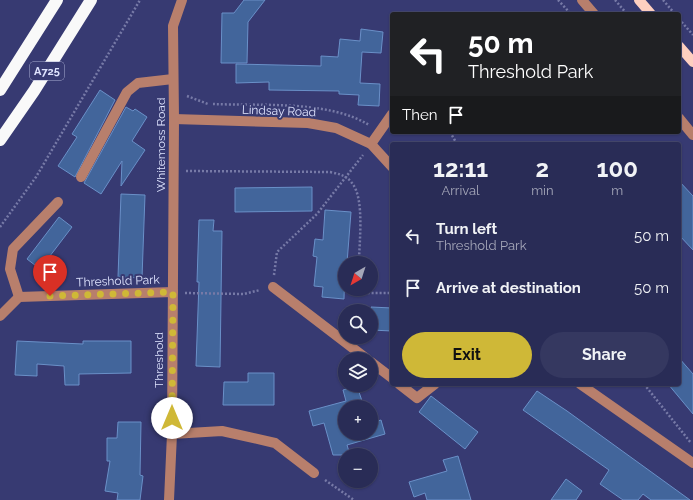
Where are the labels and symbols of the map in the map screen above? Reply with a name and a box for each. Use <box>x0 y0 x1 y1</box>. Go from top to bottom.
road number: A725 <box>30 62 64 80</box>
street label: Whitemoss Road <box>154 98 168 192</box>
street label: Lindsay Road <box>242 103 316 119</box>
pin <box>33 255 67 296</box>
north arrow <box>338 256 378 296</box>
street label: Threshold Park <box>76 273 161 289</box>
street label: Threshold <box>152 332 166 388</box>
position arrow <box>151 397 193 439</box>

